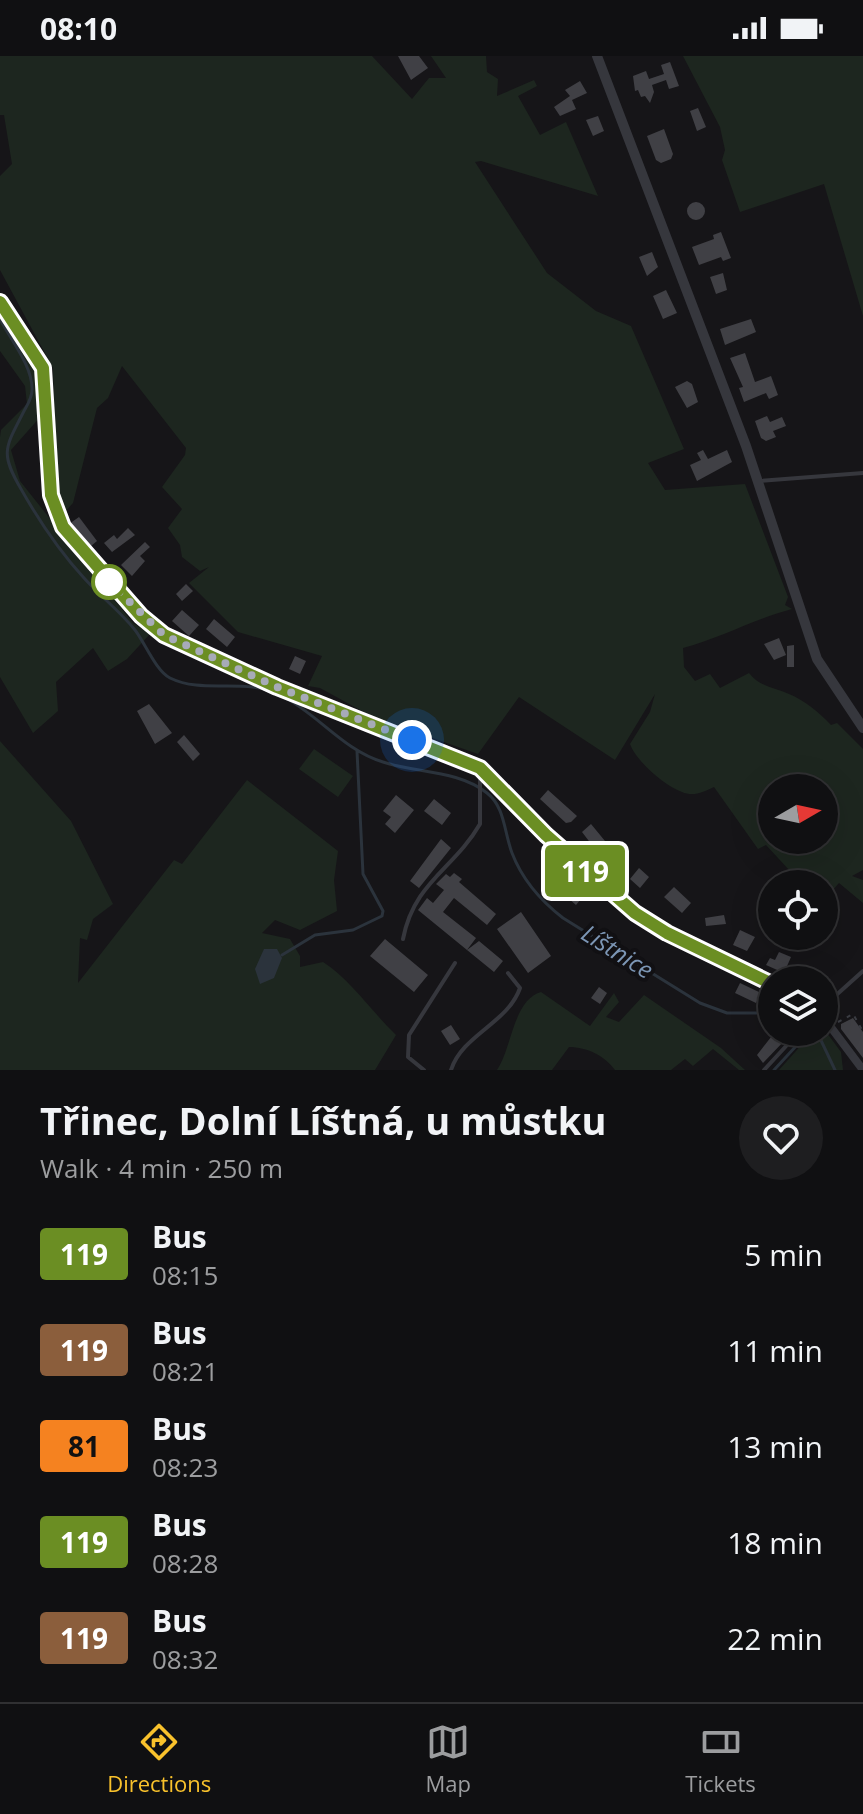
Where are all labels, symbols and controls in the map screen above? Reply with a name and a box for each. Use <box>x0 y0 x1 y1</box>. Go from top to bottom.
text: 08:10 <box>40 8 117 49</box>
unlabelled marker <box>92 565 126 599</box>
your location <box>392 720 432 760</box>
north arrow <box>758 774 838 854</box>
map controls <box>758 774 838 1046</box>
line badge: 119 <box>539 845 631 897</box>
text: 119 <box>561 852 609 890</box>
button: locate <box>758 870 838 950</box>
water label: Líštnice <box>576 916 660 986</box>
button: layers <box>758 966 838 1046</box>
text: Třinec, Dolní Líštná, u můstku <box>40 1094 606 1146</box>
button: heart <box>739 1096 823 1180</box>
text: Walk · 4 min · 250 m <box>40 1150 283 1186</box>
text: Bus <box>152 1216 207 1257</box>
text: 5 min <box>744 1234 823 1275</box>
text: 119 <box>60 1235 108 1273</box>
text: 08:15 <box>152 1257 218 1293</box>
text: Bus <box>152 1312 207 1353</box>
text: 11 min <box>727 1330 823 1371</box>
text: 119 <box>60 1331 108 1369</box>
text: 08:21 <box>152 1353 218 1389</box>
text: Bus <box>152 1408 207 1449</box>
text: 13 min <box>727 1426 823 1467</box>
text: 81 <box>68 1427 100 1465</box>
text: 08:23 <box>152 1449 218 1485</box>
text: Bus <box>152 1504 207 1545</box>
text: 18 min <box>727 1522 823 1563</box>
text: 119 <box>60 1523 108 1561</box>
text: 08:28 <box>152 1545 218 1581</box>
text: Bus <box>152 1600 207 1641</box>
text: 22 min <box>727 1618 823 1659</box>
text: 119 <box>60 1619 108 1657</box>
text: 08:32 <box>152 1641 218 1677</box>
tab: Directions <box>107 1720 211 1798</box>
tab: Map <box>426 1720 471 1798</box>
tab: Tickets <box>685 1720 756 1798</box>

